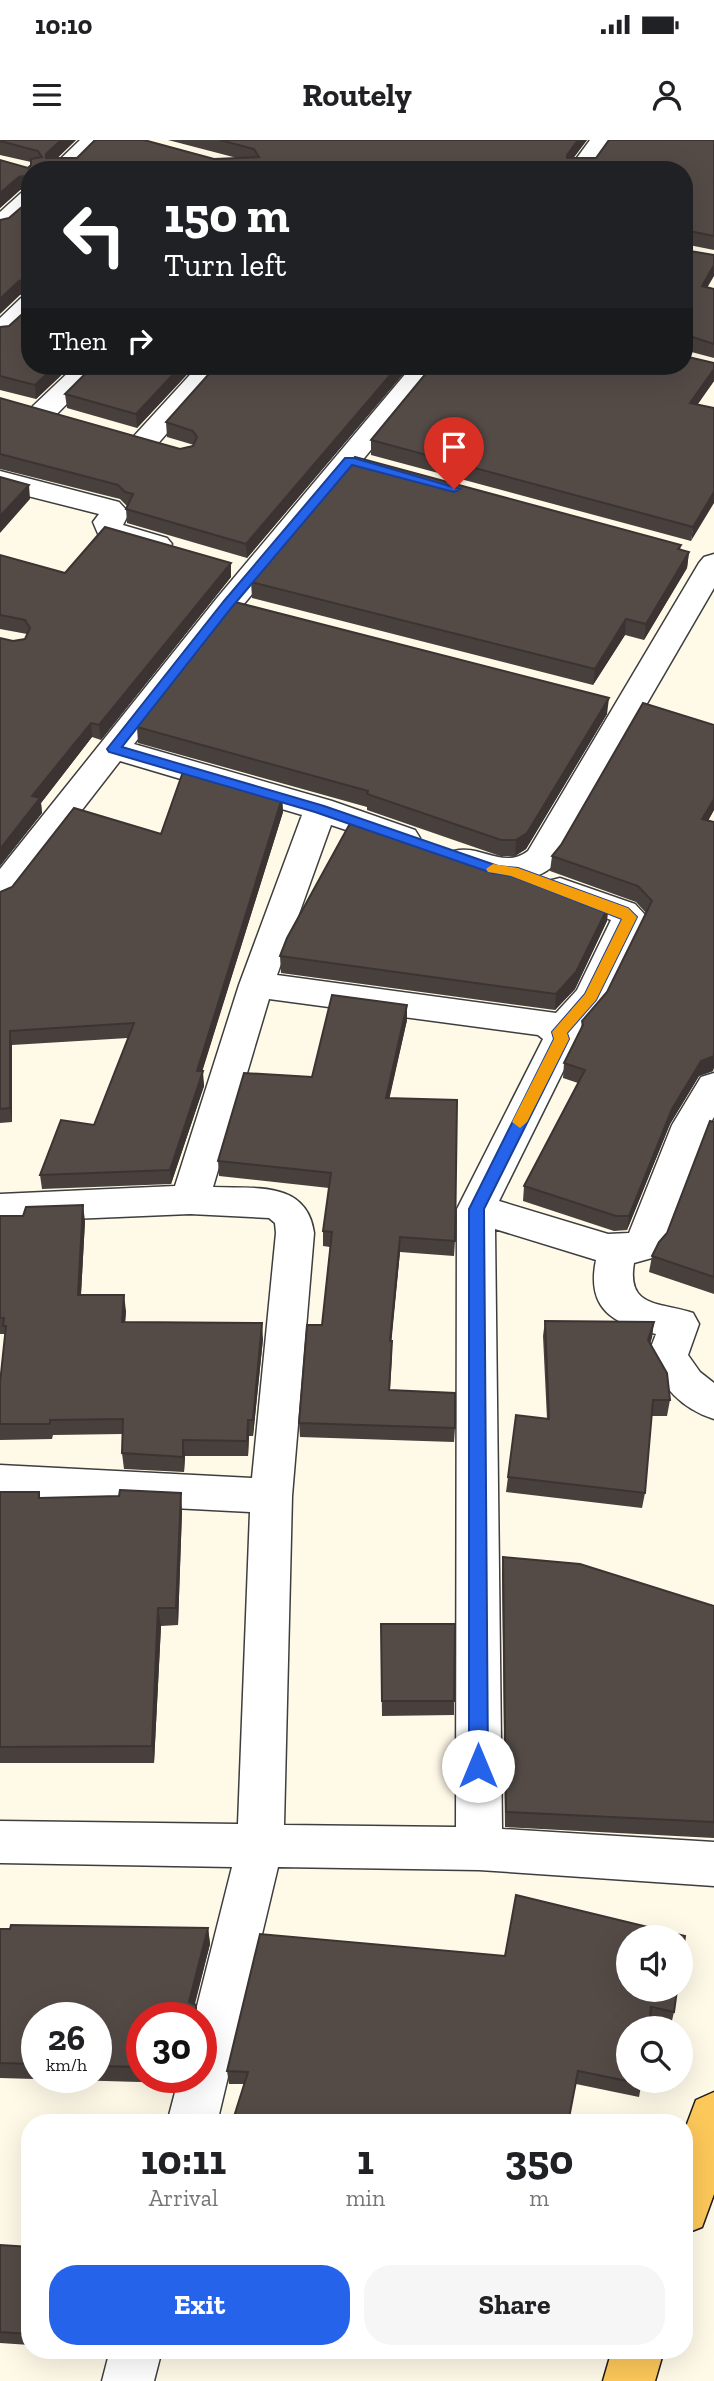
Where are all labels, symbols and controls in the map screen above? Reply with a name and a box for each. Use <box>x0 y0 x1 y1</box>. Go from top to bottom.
text: 10:10 <box>35 9 92 41</box>
icon: menu <box>28 76 66 114</box>
text: Routely <box>302 76 412 114</box>
icon: person <box>648 76 686 114</box>
text: 150 m <box>164 186 290 245</box>
icon: left <box>49 189 140 280</box>
text: Turn left <box>164 246 286 284</box>
icon: right <box>121 322 159 360</box>
text: Then <box>49 325 107 357</box>
pin <box>424 417 484 489</box>
icon: arrive <box>435 428 473 466</box>
position arrow <box>441 1729 515 1803</box>
map controls <box>616 1925 693 2093</box>
button: sound <box>616 1925 693 2002</box>
speed limit sign: 30 <box>126 2002 217 2093</box>
button: search <box>616 2016 693 2093</box>
text: 26 <box>48 2017 85 2059</box>
text: km/h <box>46 2054 87 2076</box>
text: 10:11 <box>141 2134 226 2185</box>
text: 1 <box>357 2134 374 2185</box>
text: 350 <box>505 2134 573 2185</box>
text: Arrival <box>149 2184 218 2212</box>
text: min <box>346 2184 385 2212</box>
text: m <box>529 2184 549 2212</box>
button: Exit <box>49 2265 350 2345</box>
button: Share <box>364 2265 665 2345</box>

